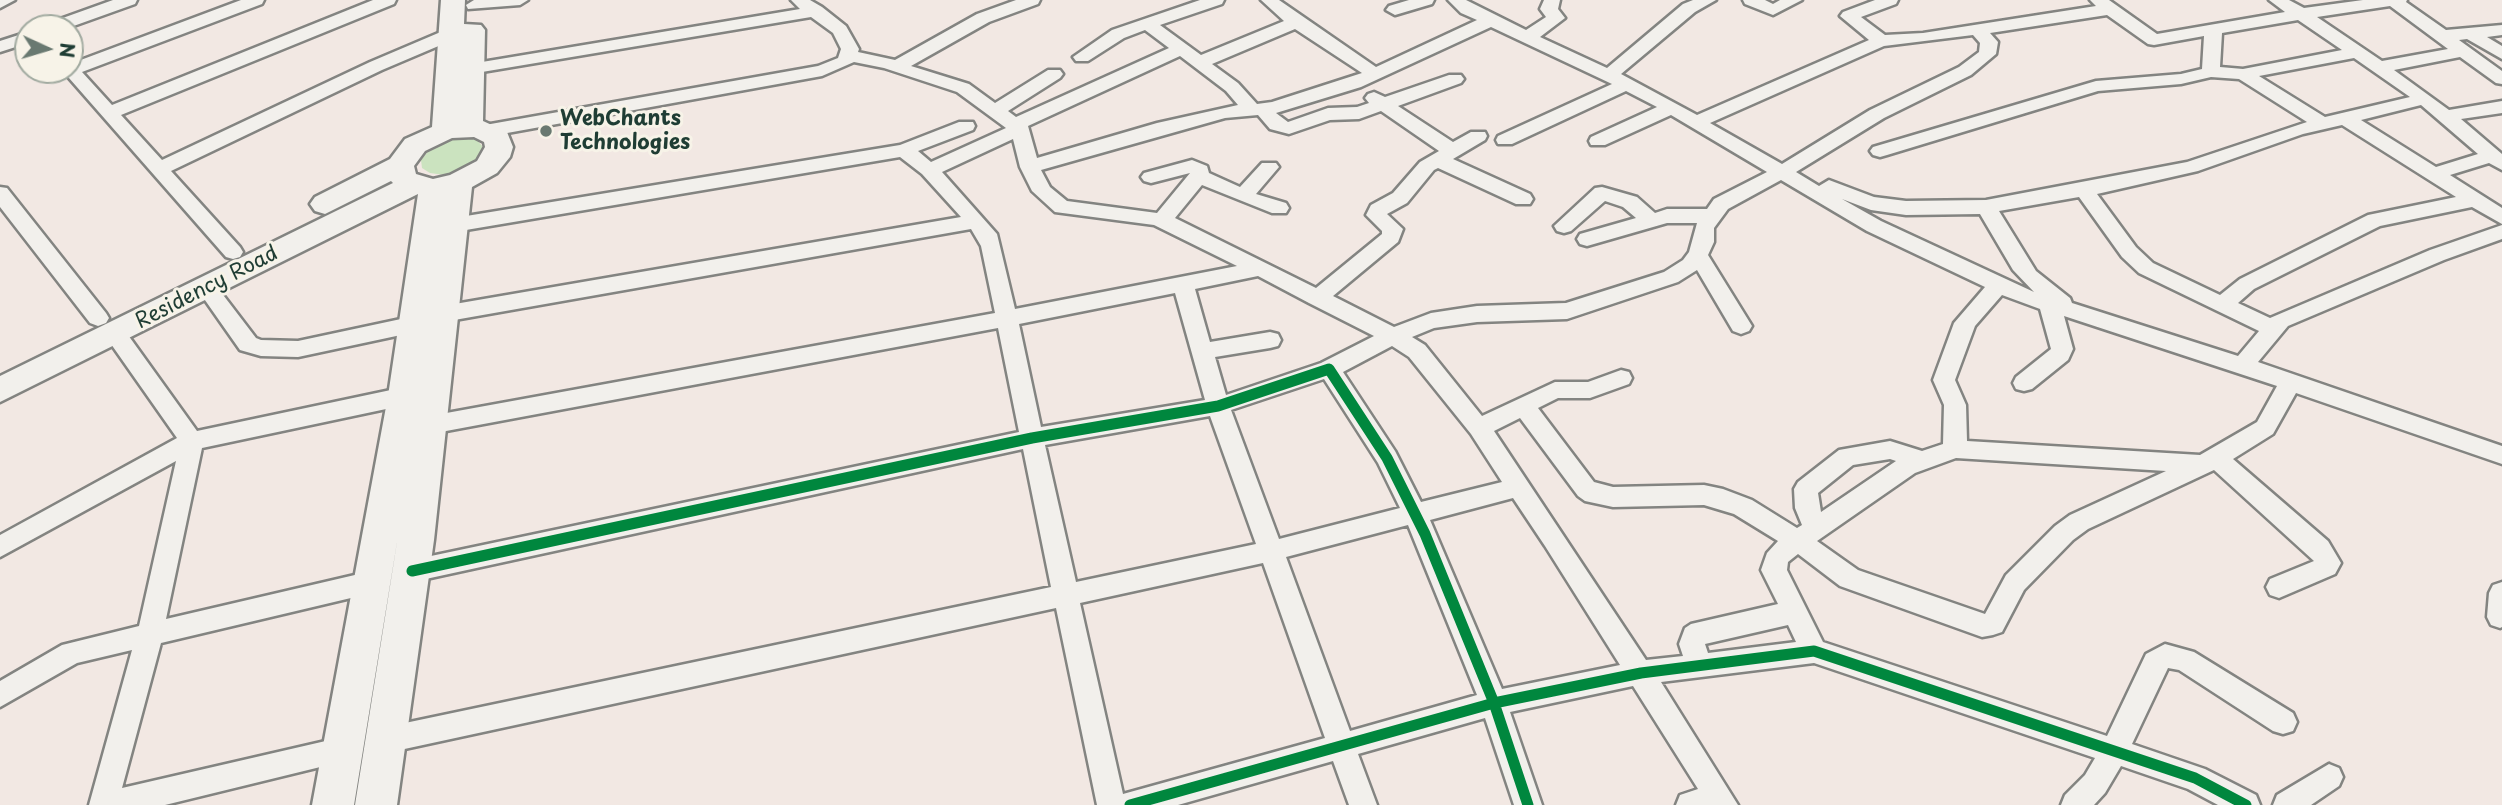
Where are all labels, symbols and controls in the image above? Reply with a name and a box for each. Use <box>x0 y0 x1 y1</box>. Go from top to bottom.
north arrow <box>14 14 84 84</box>
text: N <box>53 42 82 59</box>
place label: WebChants Technologies <box>560 106 690 156</box>
marker: WebChants Technologies <box>538 123 554 139</box>
street label: Residency Road <box>131 241 283 335</box>

